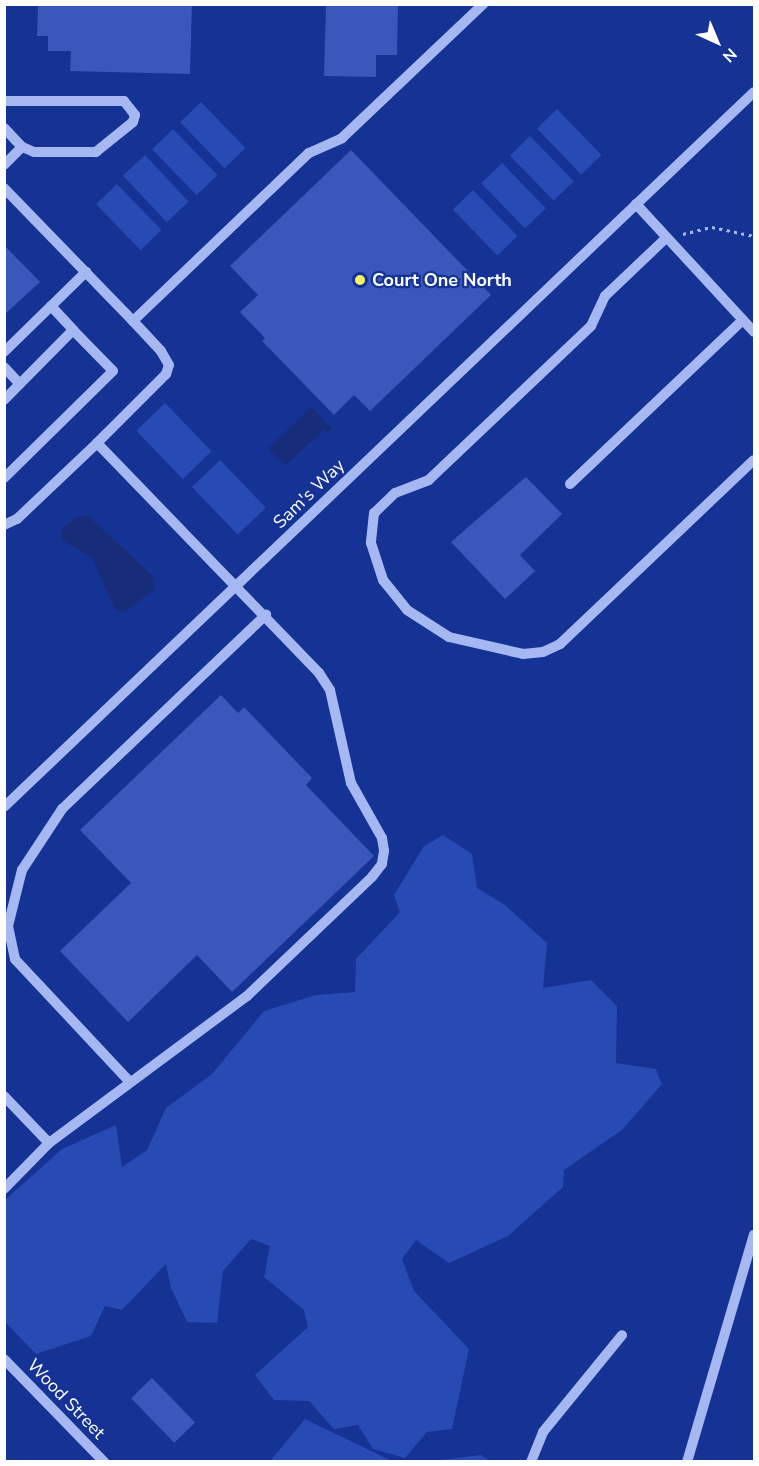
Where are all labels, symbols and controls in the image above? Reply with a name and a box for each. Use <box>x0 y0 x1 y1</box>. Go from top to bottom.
north arrow <box>687 12 747 72</box>
text: N <box>718 43 741 67</box>
place label: Court One North <box>372 269 512 291</box>
marker: Court One North <box>353 273 367 287</box>
street label: Sam's Way <box>269 455 349 533</box>
street label: Wood Street <box>22 1354 110 1444</box>

